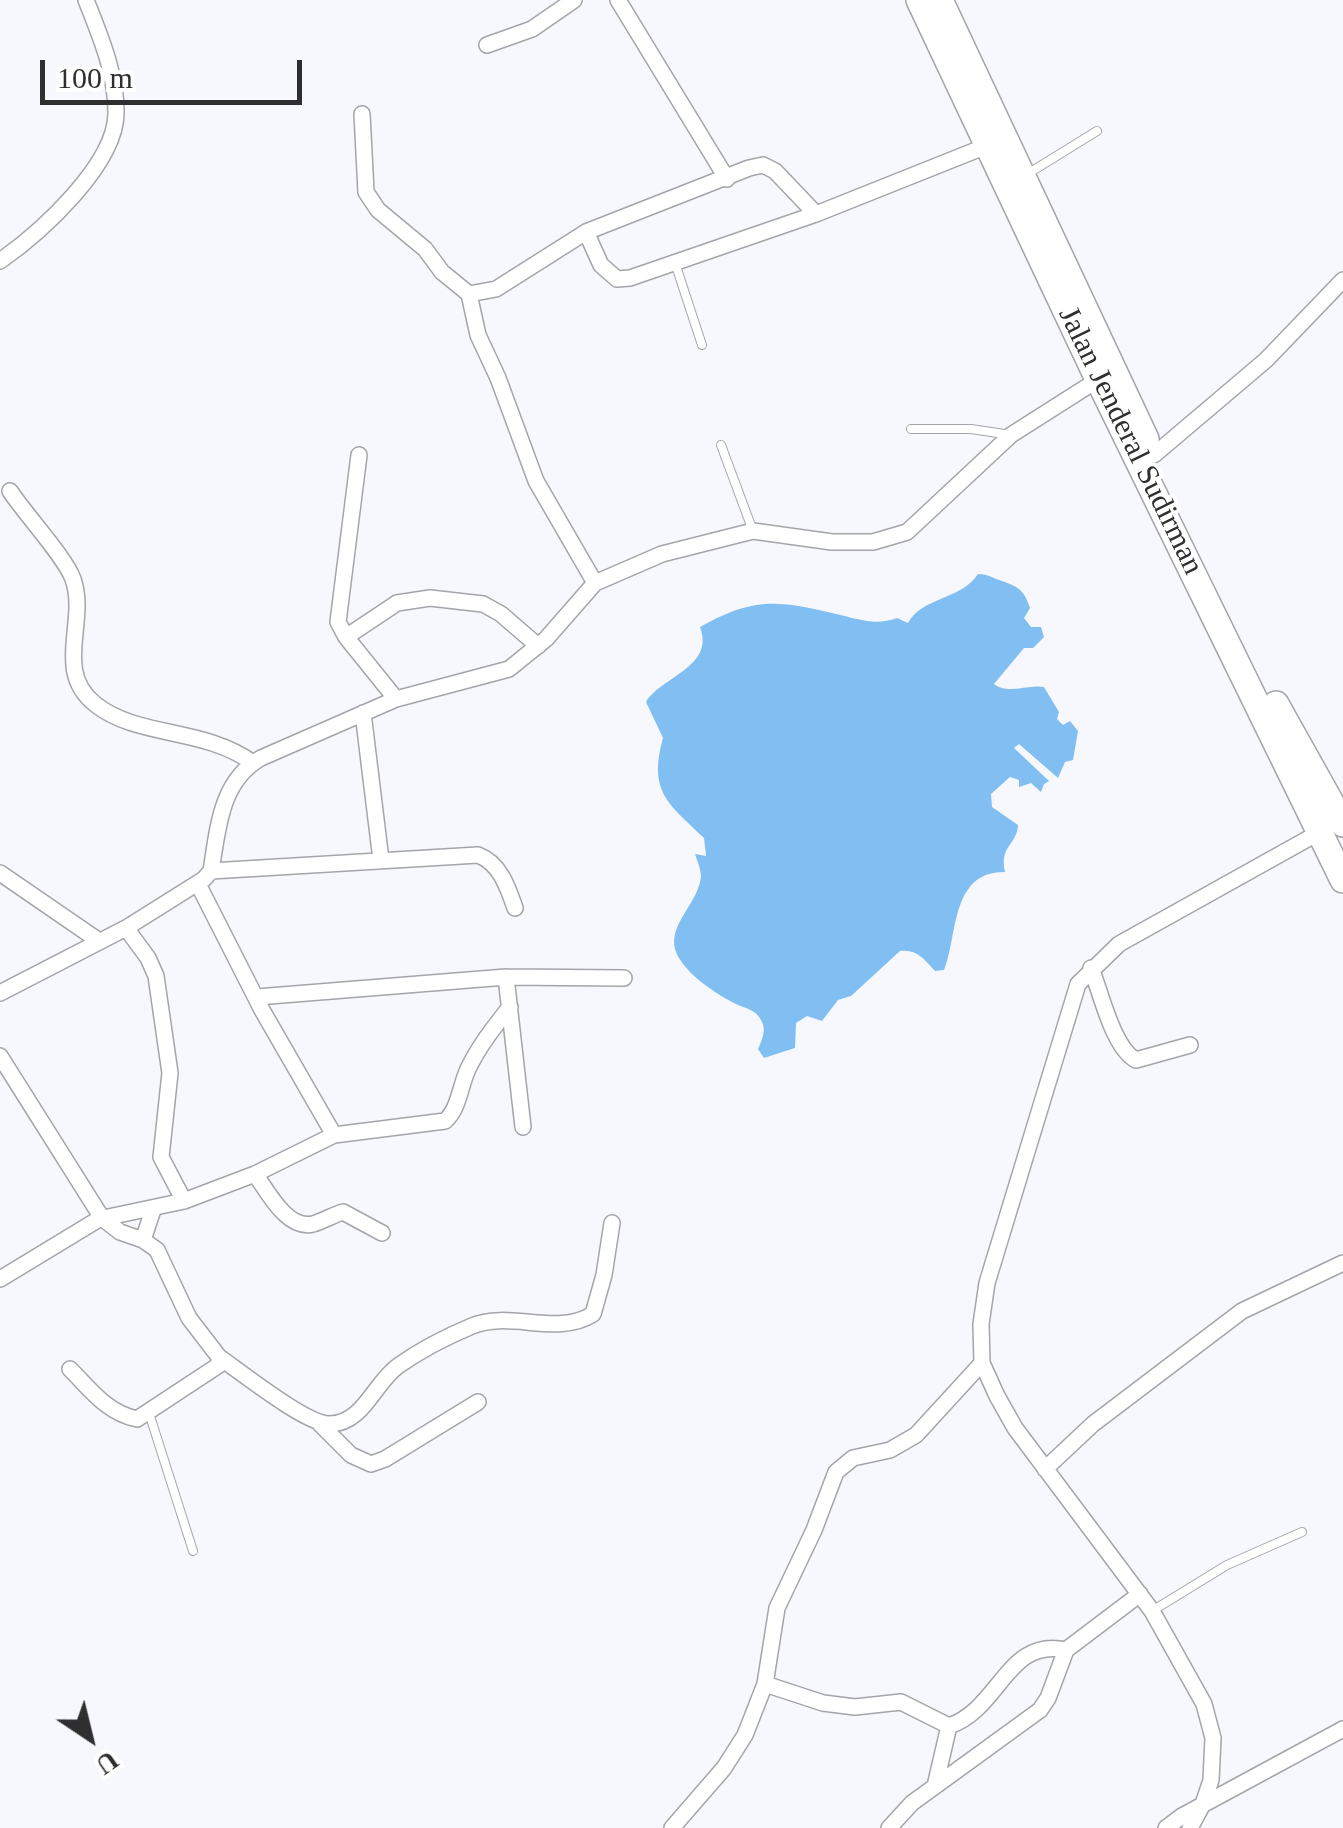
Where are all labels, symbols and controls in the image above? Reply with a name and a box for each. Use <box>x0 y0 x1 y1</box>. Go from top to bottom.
scale bar <box>45 40 308 102</box>
text: 100 m <box>57 61 133 94</box>
street label: Jalan Jenderal Sudirman <box>1050 301 1210 581</box>
north arrow <box>40 1688 140 1788</box>
text: U <box>90 1744 125 1781</box>

